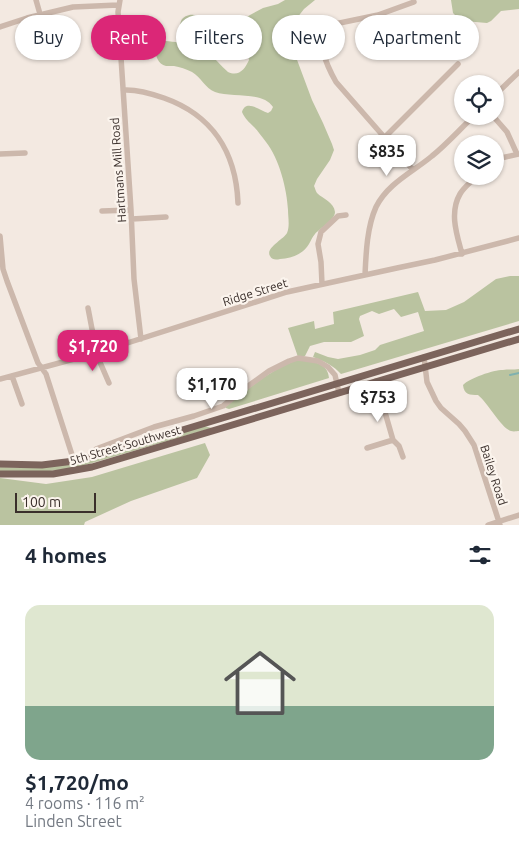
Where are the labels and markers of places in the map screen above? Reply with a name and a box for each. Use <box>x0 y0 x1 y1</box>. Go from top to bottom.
pin: $835 <box>357 134 417 177</box>
pin: $1,720 <box>52 330 134 372</box>
pin: $1,170 <box>171 368 253 410</box>
pin: $753 <box>348 380 408 423</box>

